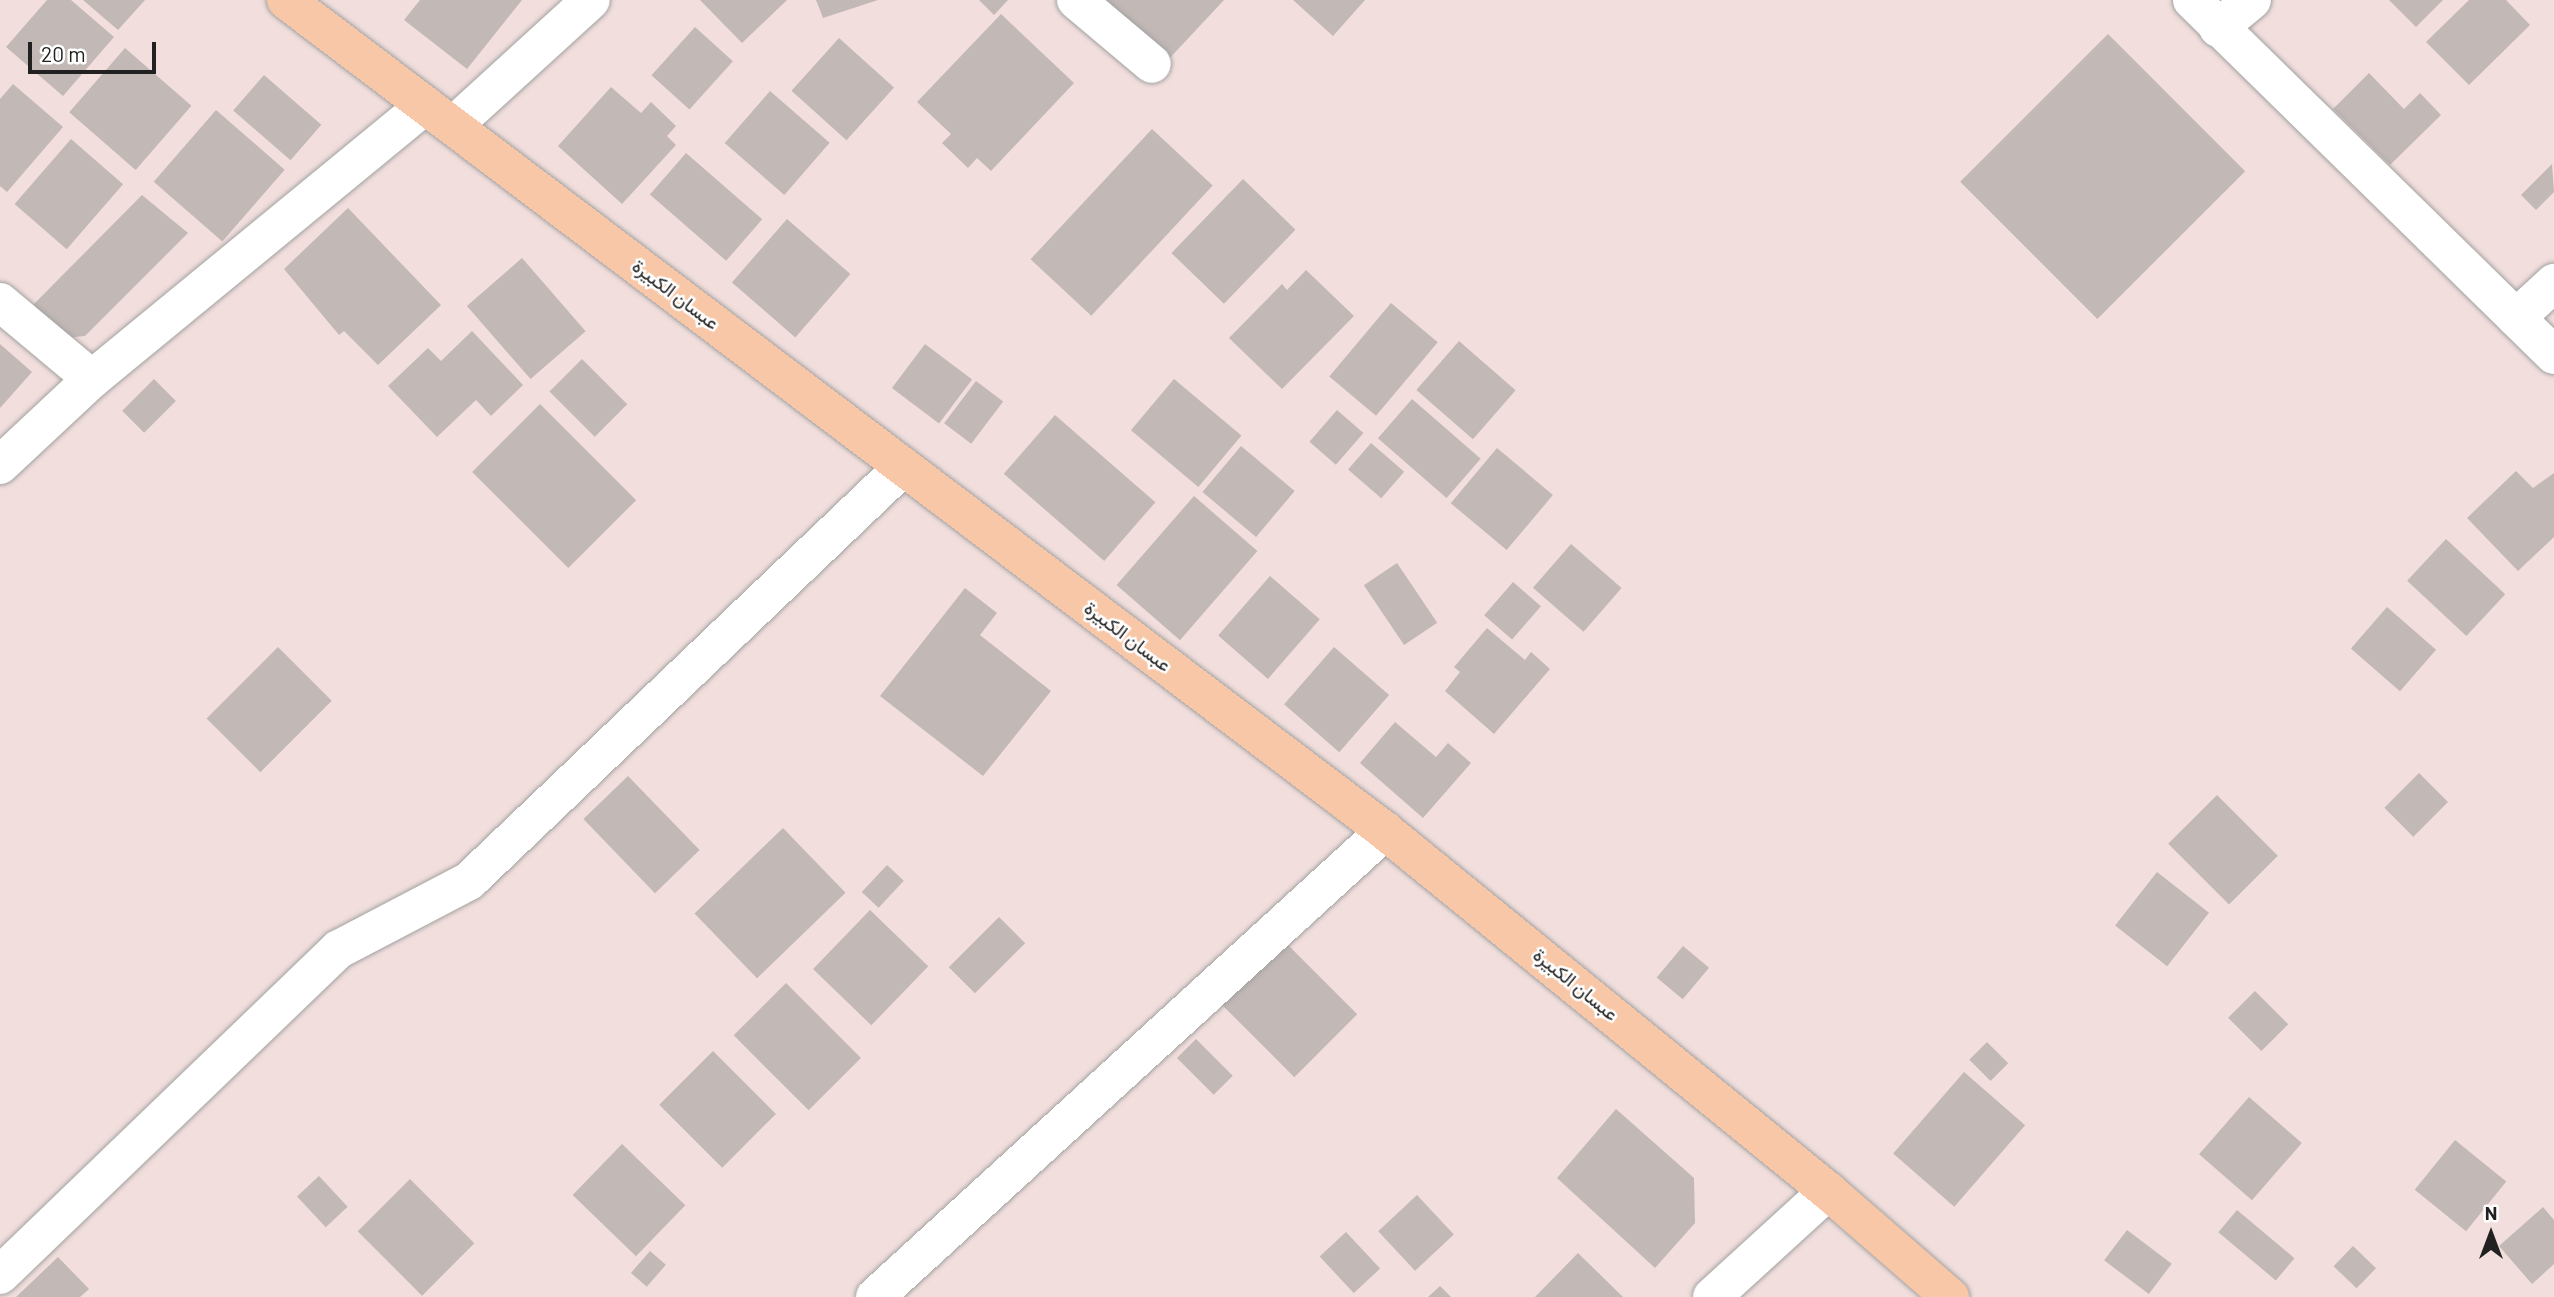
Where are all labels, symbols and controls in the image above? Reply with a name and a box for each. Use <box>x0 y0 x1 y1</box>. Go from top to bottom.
scale bar <box>32 28 159 72</box>
text: 20 m <box>41 41 86 66</box>
street label: عبسان الكبيرة <box>628 254 724 334</box>
street label: عبسان الكبيرة <box>1080 596 1176 676</box>
street label: عبسان الكبيرة <box>1529 943 1623 1025</box>
north arrow <box>2456 1199 2526 1269</box>
text: N <box>2485 1201 2497 1224</box>

